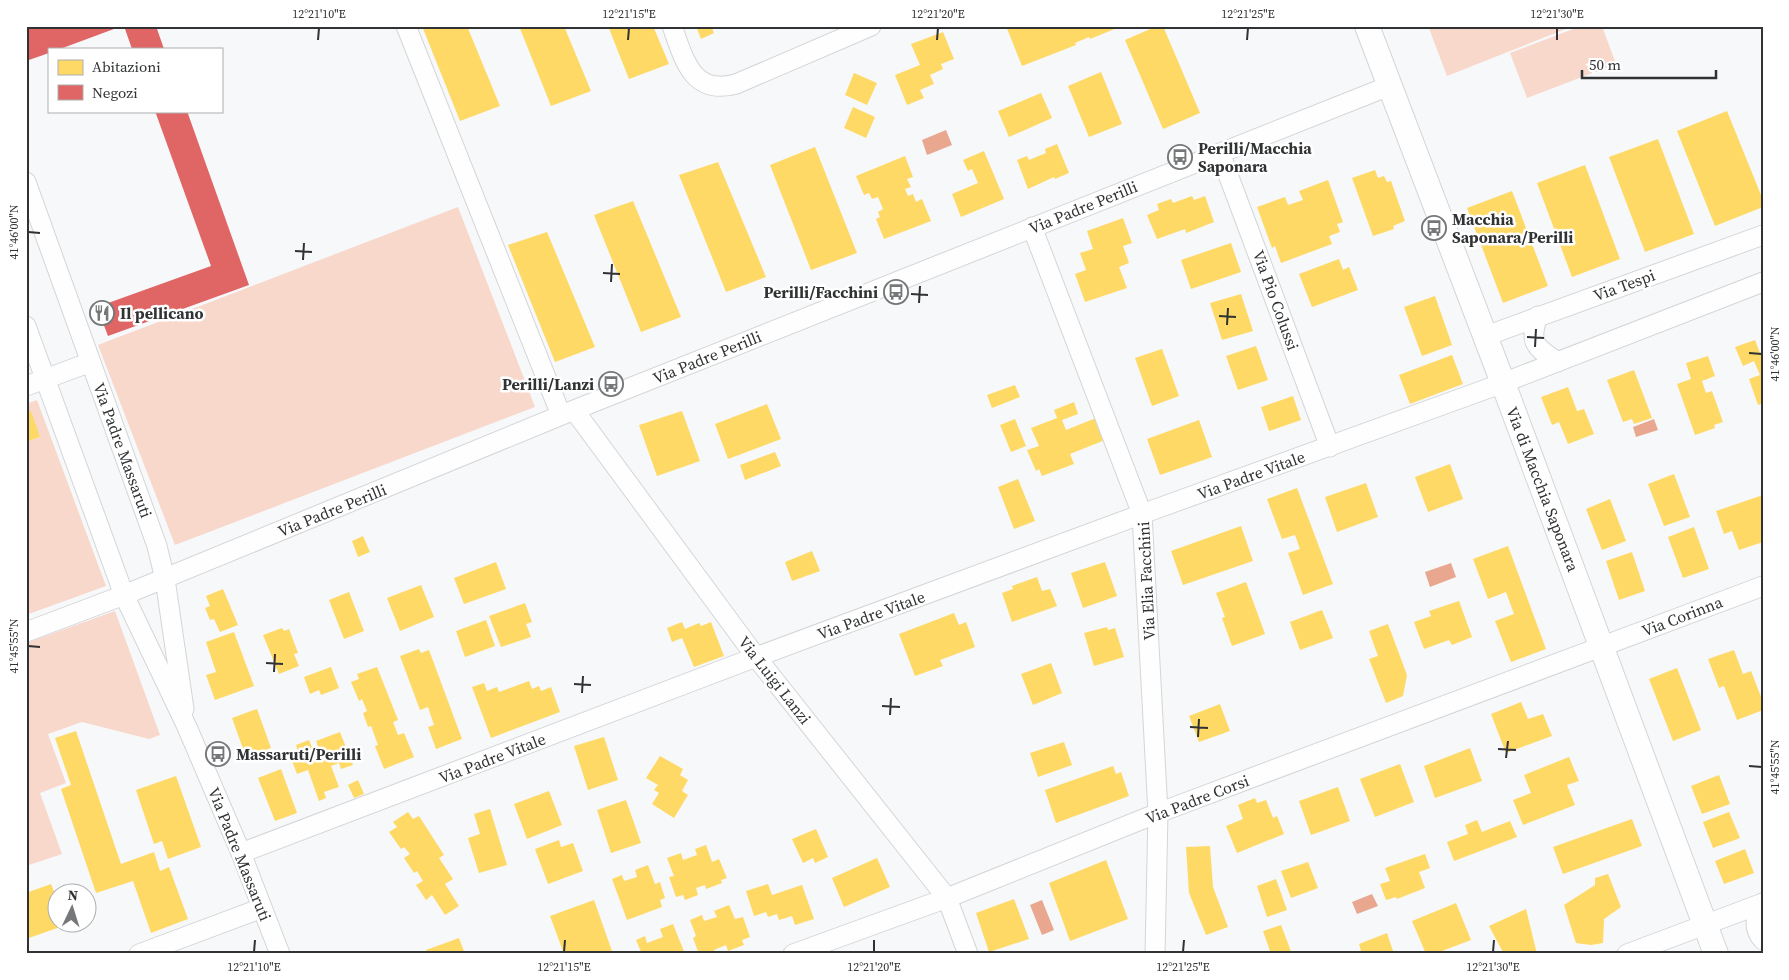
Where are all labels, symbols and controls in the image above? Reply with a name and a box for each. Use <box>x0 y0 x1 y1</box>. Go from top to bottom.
text: 12°21'10"E <box>292 6 346 22</box>
text: 12°21'15"E <box>602 6 656 22</box>
text: 12°21'20"E <box>911 6 965 22</box>
text: 12°21'25"E <box>1221 6 1275 22</box>
text: 12°21'30"E <box>1530 6 1584 22</box>
legend <box>48 48 222 112</box>
scale bar <box>1582 48 1715 80</box>
text: 50 m <box>1589 54 1621 75</box>
text: Abitazioni <box>92 56 161 77</box>
text: Negozi <box>92 82 138 103</box>
place label: Perilli/Macchia Saponara <box>1198 137 1312 177</box>
bus stop icon: Perilli/Macchia Saponara <box>1167 144 1193 170</box>
street label: Via Padre Perilli <box>1025 175 1141 239</box>
text: 41°46'00"N <box>6 204 22 260</box>
place label: Macchia Saponara/Perilli <box>1452 208 1573 248</box>
bus stop icon: Macchia Saponara/Perilli <box>1421 215 1447 241</box>
street label: Via Pio Colussi <box>1248 247 1304 353</box>
street label: Via Tespi <box>1590 264 1658 306</box>
bus stop icon: Perilli/Facchini <box>883 279 909 305</box>
place label: Perilli/Facchini <box>763 281 878 303</box>
restaurant icon: Il pellicano <box>89 300 115 326</box>
place label: Il pellicano <box>120 302 204 324</box>
street label: Via Padre Perilli <box>649 325 765 389</box>
text: 41°46'00"N <box>1767 326 1783 382</box>
bus stop icon: Perilli/Lanzi <box>598 371 624 397</box>
place label: Perilli/Lanzi <box>502 373 594 395</box>
street label: Via Padre Massaruti <box>88 379 158 521</box>
street label: Via di Macchia Saponara <box>1501 403 1585 575</box>
street label: Via Padre Vitale <box>1194 445 1308 505</box>
street label: Via Padre Perilli <box>274 478 390 542</box>
street label: Via Elia Facchini <box>1132 521 1160 641</box>
street label: Via Padre Vitale <box>814 585 928 645</box>
street label: Via Corinna <box>1638 590 1726 641</box>
text: 41°45'55"N <box>6 618 22 674</box>
street label: Via Luigi Lanzi <box>734 631 817 729</box>
street label: Via Padre Vitale <box>435 727 549 789</box>
text: 41°45'55"N <box>1767 739 1783 795</box>
bus stop icon: Massaruti/Perilli <box>205 741 231 767</box>
place label: Massaruti/Perilli <box>236 743 361 765</box>
street label: Via Padre Corsi <box>1142 769 1252 829</box>
street label: Via Padre Massaruti <box>203 784 277 924</box>
north arrow <box>48 882 98 932</box>
text: N <box>67 885 79 905</box>
text: 12°21'10"E <box>227 959 281 975</box>
text: 12°21'15"E <box>537 959 591 975</box>
text: 12°21'20"E <box>847 959 901 975</box>
text: 12°21'25"E <box>1156 959 1210 975</box>
text: 12°21'30"E <box>1466 959 1520 975</box>

